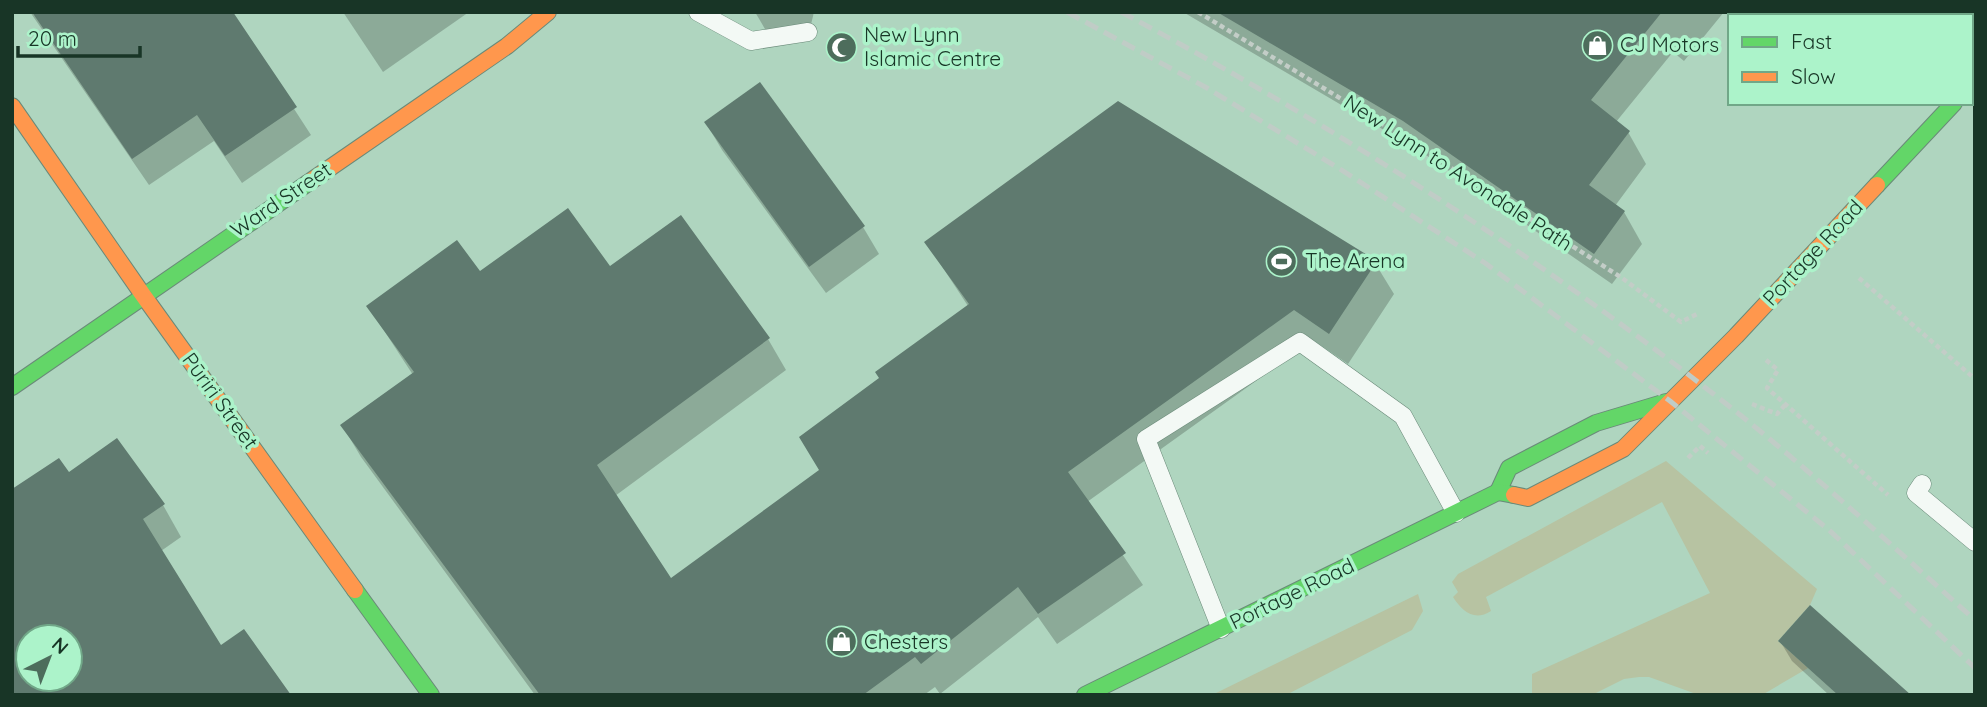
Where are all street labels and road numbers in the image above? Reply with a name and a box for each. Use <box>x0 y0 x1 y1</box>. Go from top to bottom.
street label: New Lynn to Avondale Path <box>1339 88 1578 256</box>
street label: Ward Street <box>225 156 336 242</box>
street label: Portage Road <box>1757 194 1868 311</box>
street label: Pūriri Street <box>177 347 264 454</box>
street label: Portage Road <box>1225 552 1358 634</box>

